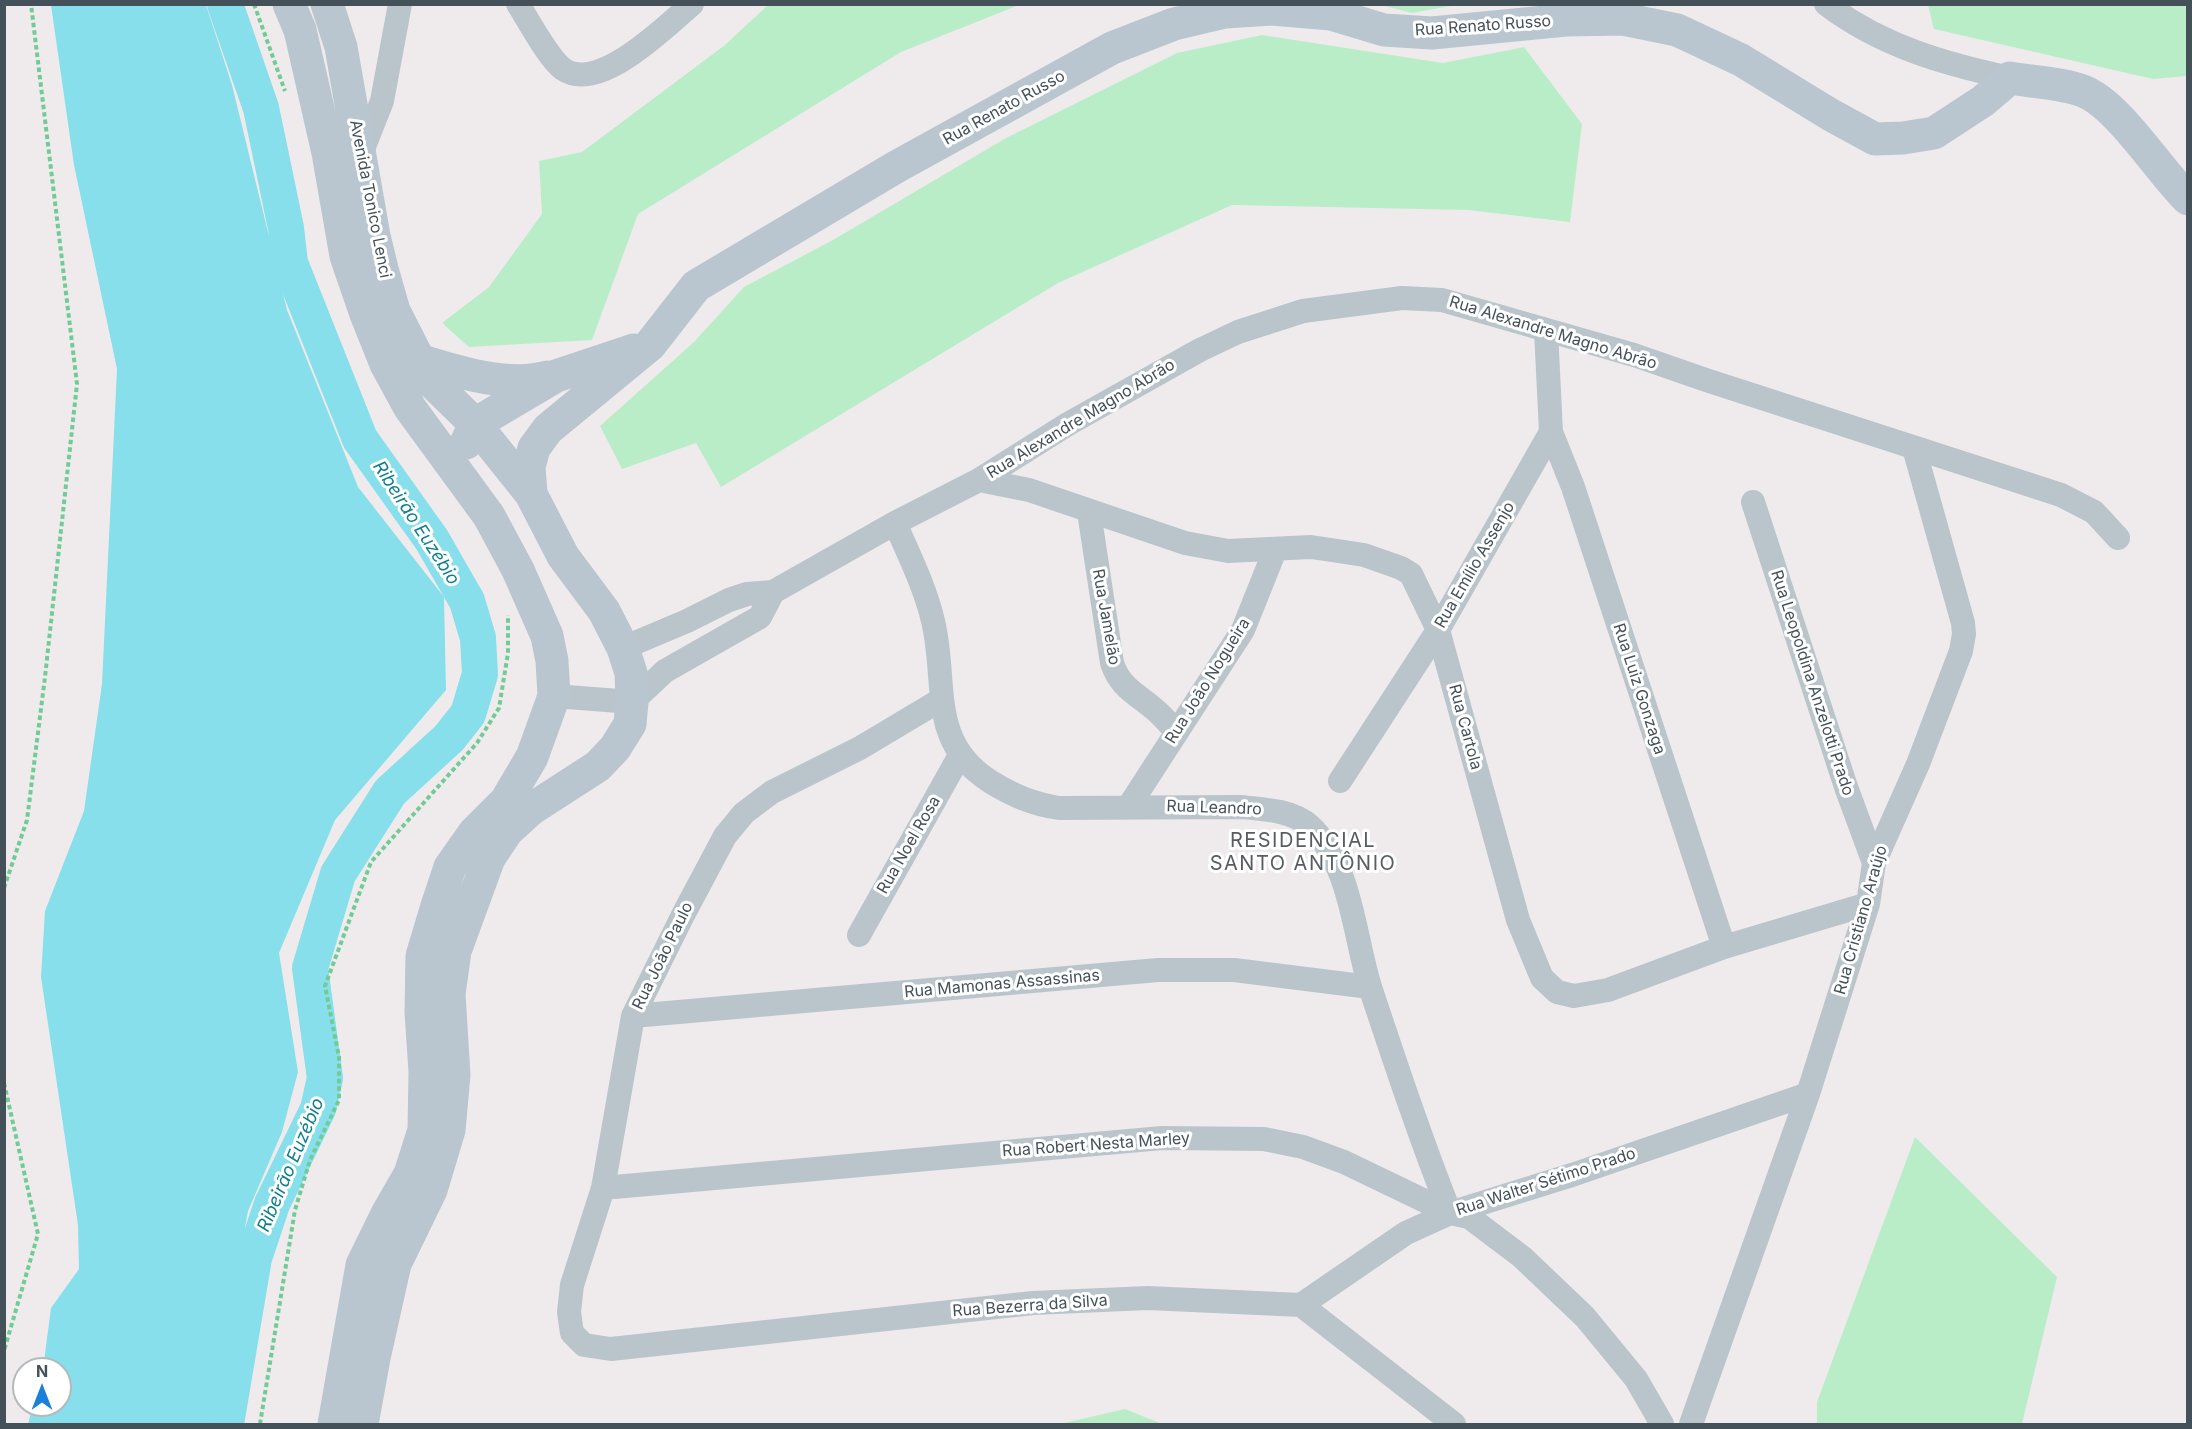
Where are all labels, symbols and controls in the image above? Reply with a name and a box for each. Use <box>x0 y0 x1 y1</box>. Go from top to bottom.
street label: Rua Renato Russo <box>1414 12 1552 40</box>
street label: Rua Renato Russo <box>940 67 1068 149</box>
street label: Avenida Tonico Lenci <box>345 118 395 280</box>
street label: Rua Alexandre Magno Abrão <box>1447 292 1659 374</box>
street label: Rua Alexandre Magno Abrão <box>984 355 1178 483</box>
water label: Ribeirão Euzébio <box>368 457 464 589</box>
street label: Rua Emílio Assenjo <box>1431 498 1519 632</box>
street label: Rua Jamelão <box>1088 567 1124 667</box>
street label: Rua Leopoldina Anzelotti Prado <box>1766 568 1858 798</box>
street label: Rua João Nogueira <box>1162 615 1254 747</box>
street label: Rua Luiz Gonzaga <box>1609 621 1669 757</box>
street label: Rua Cartola <box>1444 682 1486 772</box>
street label: Rua Noel Rosa <box>873 793 945 897</box>
street label: Rua Leandro <box>1166 797 1262 819</box>
district label: RESIDENCIAL SANTO ANTÔNIO <box>1210 829 1396 876</box>
street label: Rua Cristiano Araújo <box>1831 843 1891 997</box>
street label: Rua João Paulo <box>629 899 697 1013</box>
street label: Rua Mamonas Assassinas <box>903 966 1101 1002</box>
water label: Ribeirão Euzébio <box>253 1095 329 1235</box>
street label: Rua Robert Nesta Marley <box>1001 1129 1191 1161</box>
street label: Rua Walter Sétimo Prado <box>1454 1144 1638 1220</box>
street label: Rua Bezerra da Silva <box>952 1291 1108 1321</box>
north arrow <box>12 1357 72 1417</box>
text: N <box>36 1361 48 1381</box>

